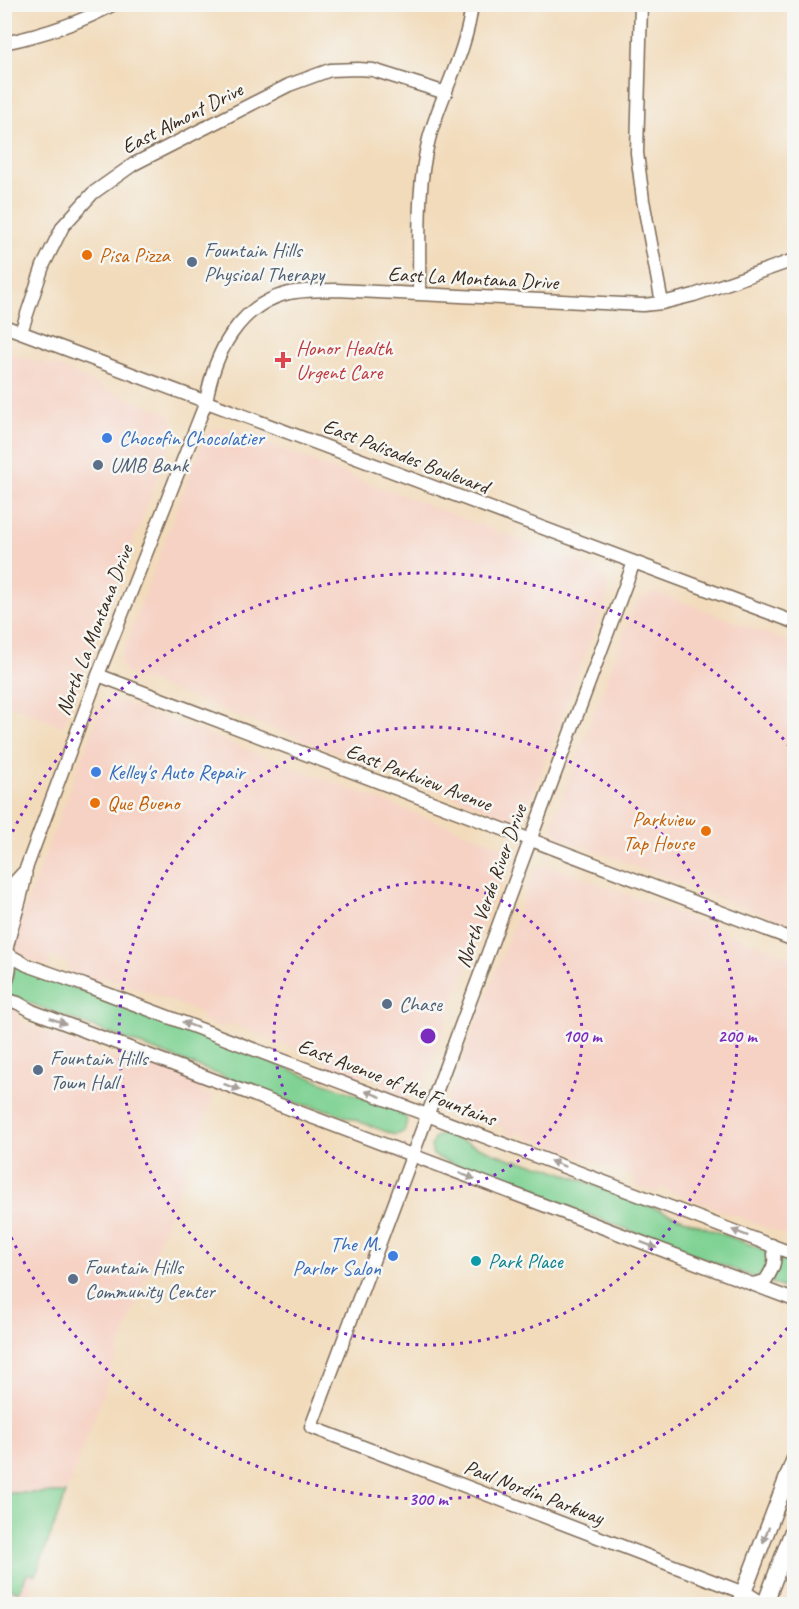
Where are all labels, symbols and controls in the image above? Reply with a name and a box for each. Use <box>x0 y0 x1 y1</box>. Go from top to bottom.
street label: East Almont Drive <box>117 76 248 160</box>
place label: Fountain Hills Physical Therapy <box>204 237 326 287</box>
place label: Pisa Pizza <box>99 242 172 268</box>
marker: Pisa Pizza <box>80 248 94 262</box>
marker: Fountain Hills Physical Therapy <box>185 255 199 269</box>
street label: East La Montana Drive <box>387 261 561 296</box>
place label: Honor Health Urgent Care <box>296 335 394 385</box>
marker: Honor Health Urgent Care <box>274 351 292 369</box>
street label: East Palisades Boulevard <box>319 412 496 501</box>
place label: Chocofin Chocolatier <box>119 425 266 451</box>
marker: Chocofin Chocolatier <box>100 431 114 445</box>
place label: UMB Bank <box>110 452 189 478</box>
marker: UMB Bank <box>91 458 105 472</box>
street label: North La Montana Drive <box>50 539 139 719</box>
street label: East Parkview Avenue <box>343 737 497 817</box>
place label: Kelley's Auto Repair <box>108 759 247 785</box>
marker: Kelley's Auto Repair <box>89 765 103 779</box>
place label: Que Bueno <box>107 790 182 816</box>
marker: Que Bueno <box>88 796 102 810</box>
street label: North Verde River Drive <box>449 799 533 971</box>
place label: Parkview Tap House <box>623 806 696 856</box>
marker: Parkview Tap House <box>699 824 713 838</box>
place label: Chase <box>399 991 443 1017</box>
marker: Chase <box>380 997 394 1011</box>
one-way arrow <box>49 1017 67 1026</box>
one-way arrow <box>181 1019 199 1029</box>
text: 100 m <box>563 1025 603 1047</box>
text: 200 m <box>718 1025 758 1047</box>
centre of rings <box>418 1026 438 1046</box>
street label: East Avenue of the Fountains <box>294 1032 501 1132</box>
place label: Fountain Hills Town Hall <box>50 1045 150 1095</box>
marker: Fountain Hills Town Hall <box>31 1063 45 1077</box>
one-way arrow <box>223 1083 241 1092</box>
one-way arrow <box>364 1088 382 1098</box>
one-way arrow <box>548 1159 566 1169</box>
one-way arrow <box>458 1171 476 1181</box>
one-way arrow <box>731 1228 749 1237</box>
place label: The M. Parlor Salon <box>293 1231 382 1281</box>
one-way arrow <box>641 1240 659 1250</box>
place label: Park Place <box>488 1248 564 1274</box>
marker: The M. Parlor Salon <box>386 1249 400 1263</box>
place label: Fountain Hills Community Center <box>85 1254 216 1304</box>
marker: Park Place <box>469 1254 483 1268</box>
marker: Fountain Hills Community Center <box>66 1272 80 1286</box>
street label: Paul Nordin Parkway <box>461 1454 609 1531</box>
text: 300 m <box>409 1488 449 1510</box>
one-way arrow <box>761 1526 771 1544</box>

